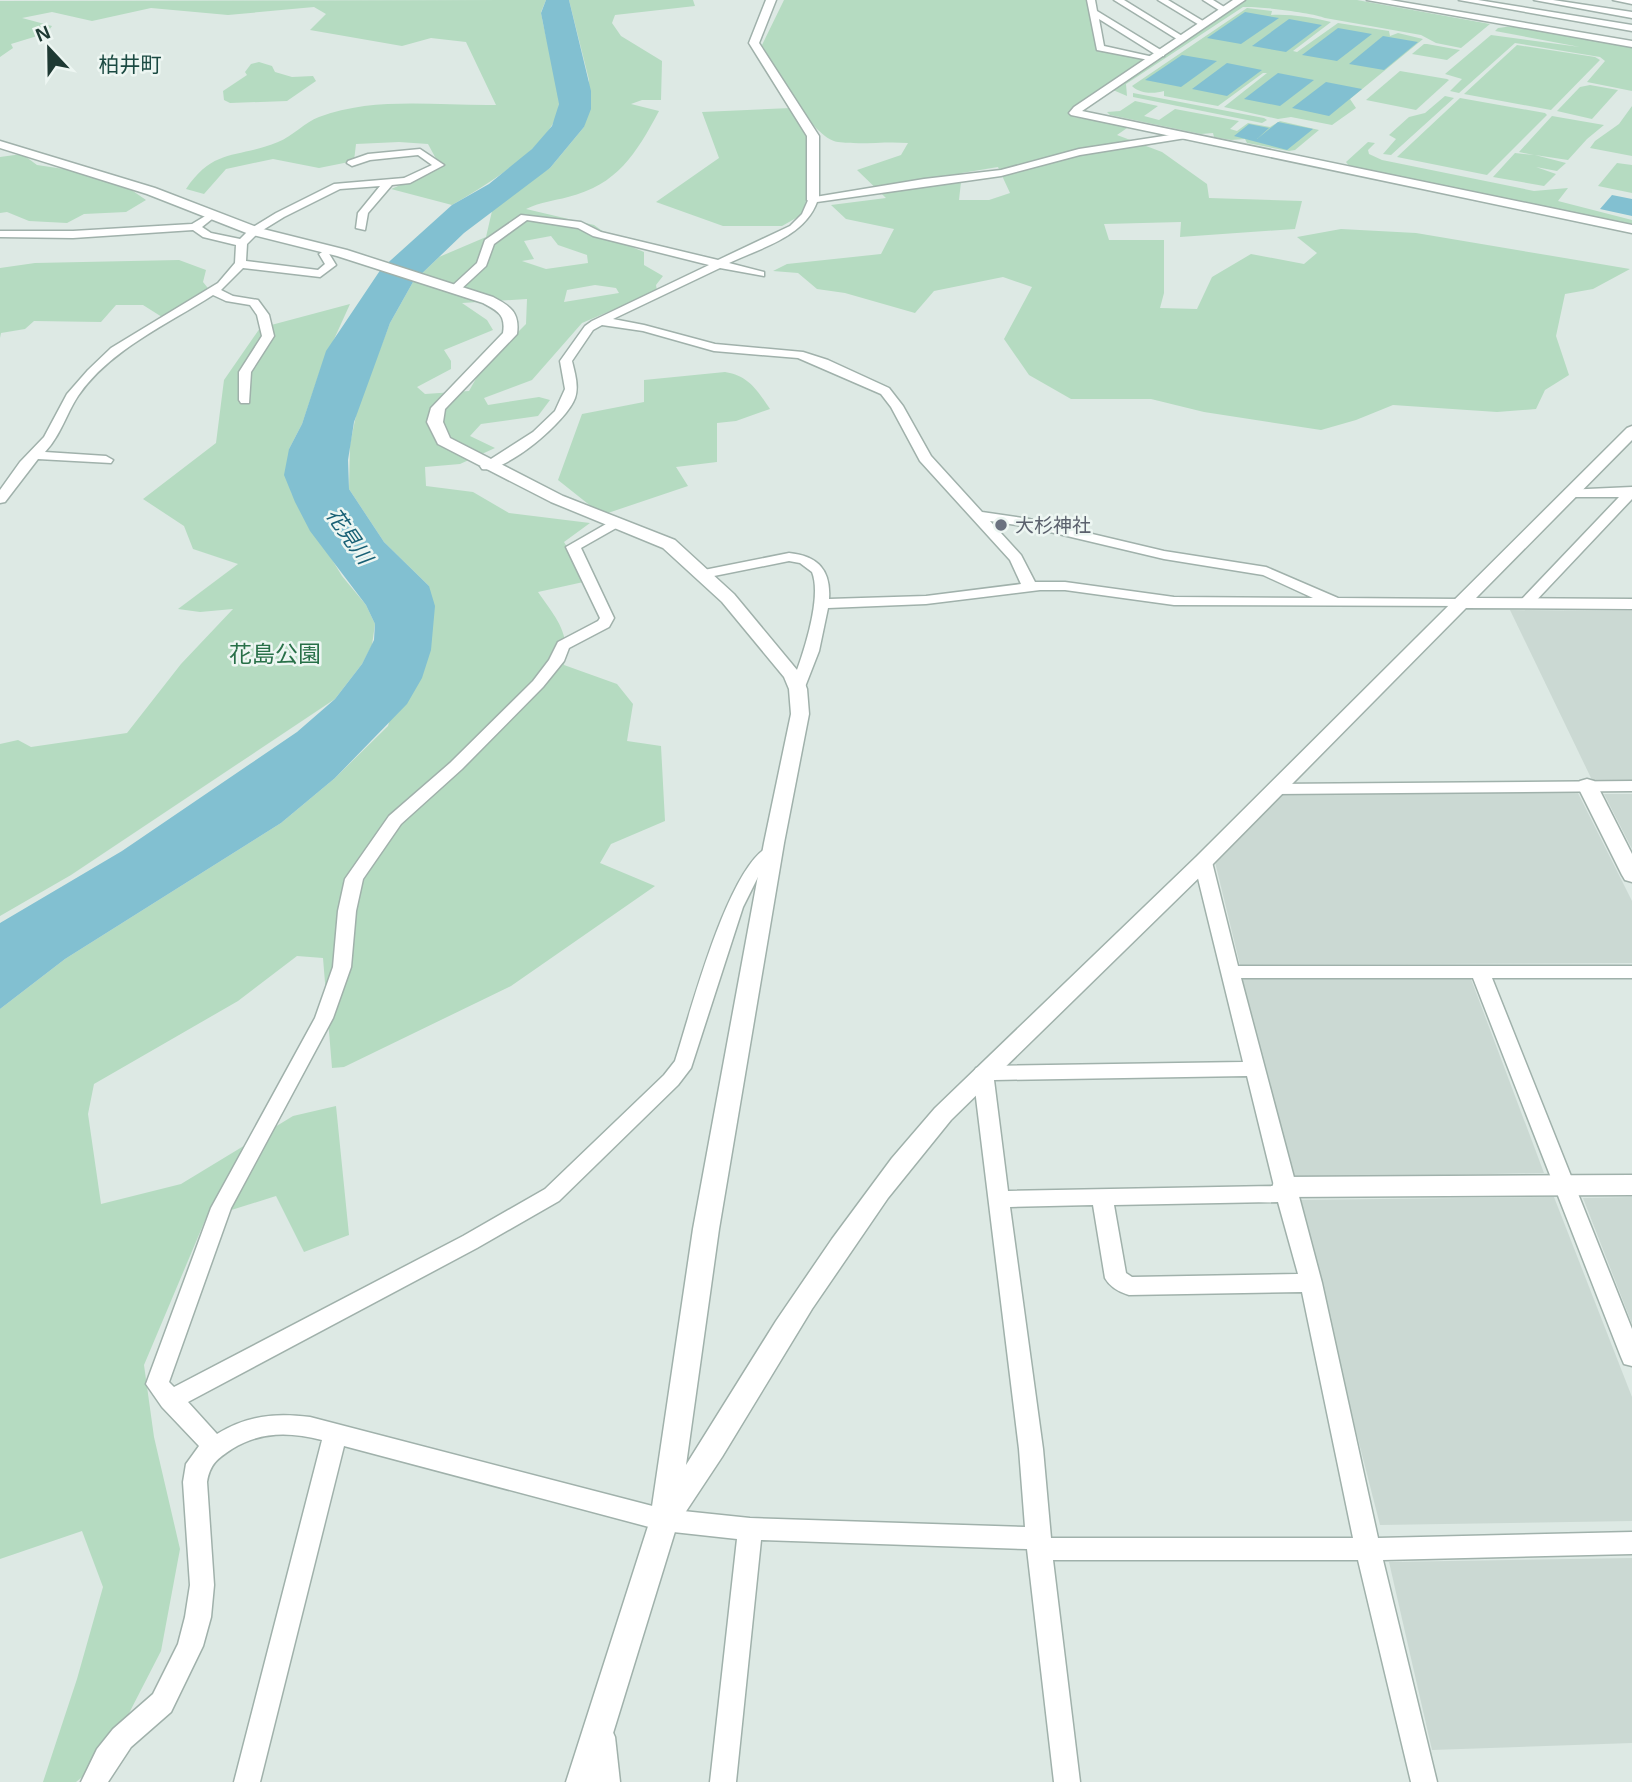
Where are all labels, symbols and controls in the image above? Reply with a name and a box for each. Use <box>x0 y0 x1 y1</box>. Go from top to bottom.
north arrow <box>14 14 84 84</box>
text: N <box>33 21 53 46</box>
district label: 柏井町 <box>99 53 162 76</box>
water label: 花見川 <box>322 503 378 570</box>
place label: 大杉神社 <box>1015 515 1091 536</box>
marker: 大杉神社 <box>993 517 1009 533</box>
park label: 花島公園 <box>229 641 321 667</box>

